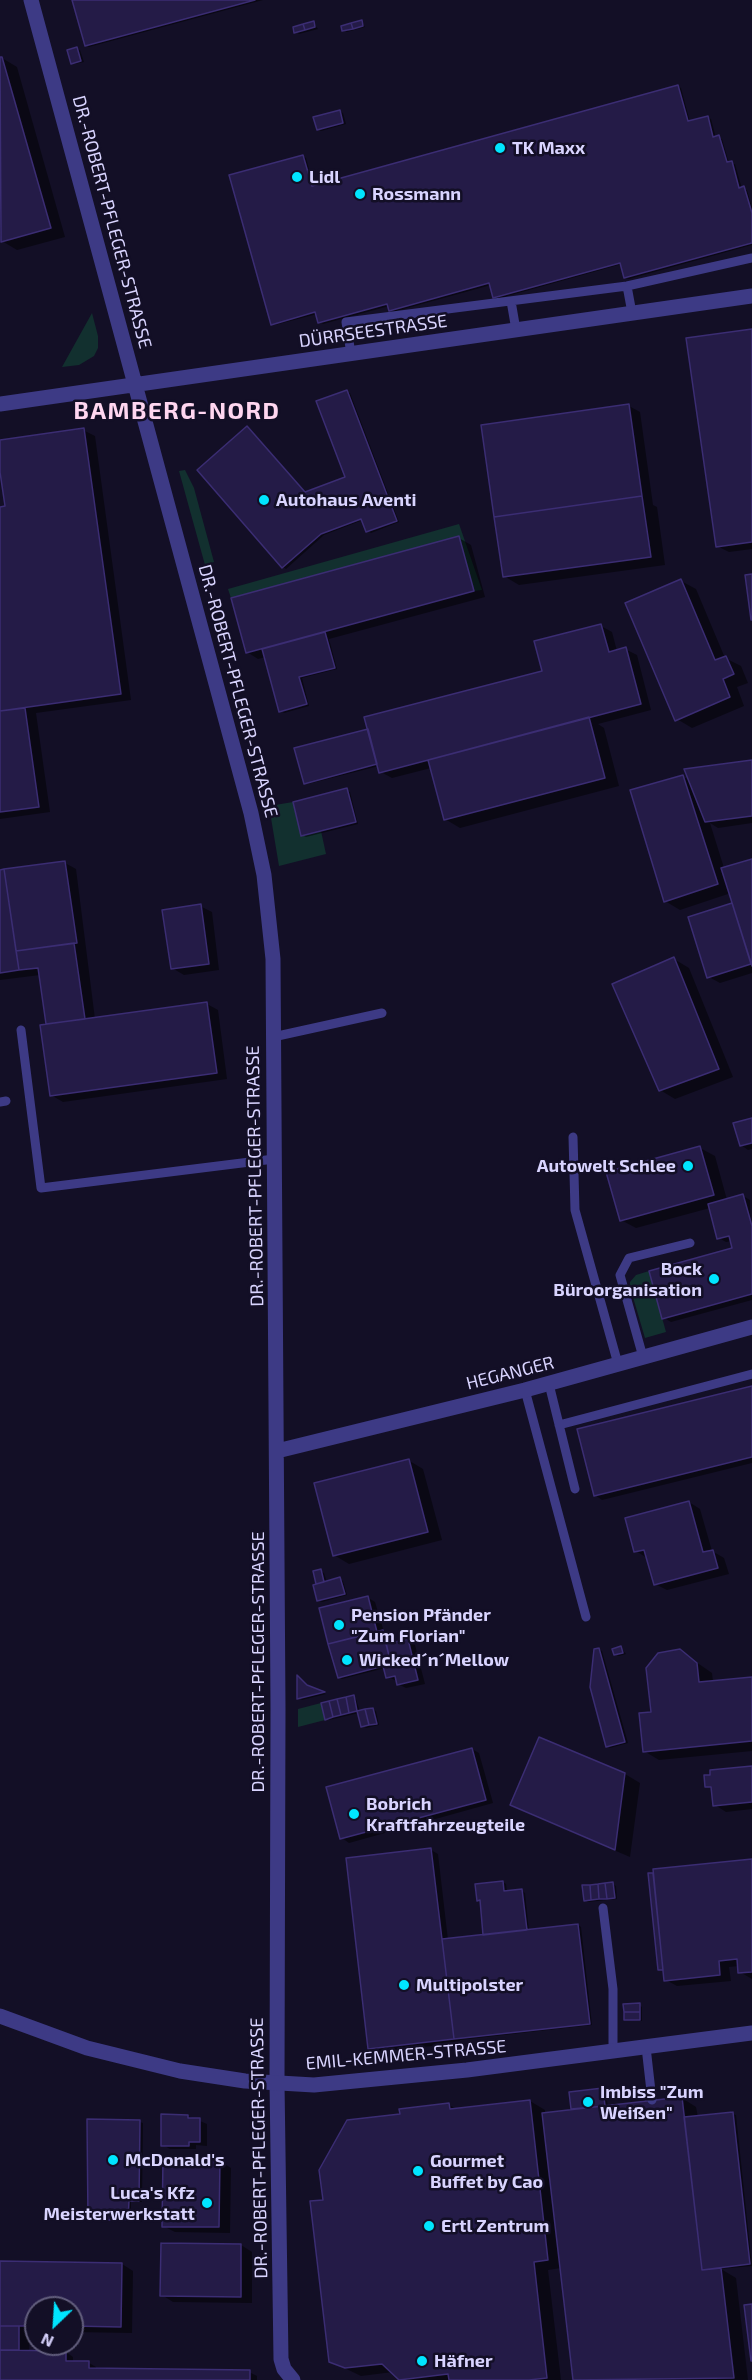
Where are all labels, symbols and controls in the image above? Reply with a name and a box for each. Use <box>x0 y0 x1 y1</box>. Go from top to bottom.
street label: DR.-ROBERT-PFLEGER-STRASSE <box>68 93 156 351</box>
place label: TK Maxx <box>512 137 585 159</box>
marker: TK Maxx <box>493 141 507 155</box>
place label: Lidl <box>309 166 340 188</box>
marker: Lidl <box>290 170 304 184</box>
place label: Rossmann <box>372 183 461 205</box>
marker: Rossmann <box>353 187 367 201</box>
street label: DÜRRSEESTRASSE <box>297 310 449 352</box>
district label: BAMBERG-NORD <box>74 397 280 425</box>
place label: Autohaus Aventi <box>276 489 416 511</box>
marker: Autohaus Aventi <box>257 493 271 507</box>
street label: DR.-ROBERT-PFLEGER-STRASSE <box>194 562 282 820</box>
street label: DR.-ROBERT-PFLEGER-STRASSE <box>242 1045 268 1307</box>
place label: Autowelt Schlee <box>537 1155 676 1177</box>
marker: Autowelt Schlee <box>681 1159 695 1173</box>
place label: Bock Büroorganisation <box>553 1258 702 1300</box>
marker: Bock Büroorganisation <box>707 1272 721 1286</box>
street label: HEGANGER <box>464 1352 556 1394</box>
street label: DR.-ROBERT-PFLEGER-STRASSE <box>247 1531 269 1793</box>
place label: Pension Pfänder "Zum Florian" <box>351 1604 491 1646</box>
marker: Pension Pfänder "Zum Florian" <box>332 1618 346 1632</box>
place label: Wicked´n´Mellow <box>359 1649 509 1671</box>
marker: Wicked´n´Mellow <box>340 1653 354 1667</box>
place label: Bobrich Kraftfahrzeugteile <box>366 1793 525 1836</box>
marker: Bobrich Kraftfahrzeugteile <box>347 1807 361 1821</box>
place label: Multipolster <box>416 1974 523 1996</box>
marker: Multipolster <box>397 1978 411 1992</box>
street label: DR.-ROBERT-PFLEGER-STRASSE <box>246 2017 272 2279</box>
street label: EMIL-KEMMER-STRASSE <box>305 2035 507 2075</box>
place label: Imbiss "Zum Weißen" <box>600 2081 704 2124</box>
marker: Imbiss "Zum Weißen" <box>581 2095 595 2109</box>
place label: McDonald's <box>125 2149 225 2171</box>
place label: Gourmet Buffet by Cao <box>430 2150 543 2192</box>
marker: McDonald's <box>106 2153 120 2167</box>
marker: Gourmet Buffet by Cao <box>411 2164 425 2178</box>
place label: Luca's Kfz Meisterwerkstatt <box>44 2182 195 2224</box>
marker: Luca's Kfz Meisterwerkstatt <box>200 2196 214 2210</box>
place label: Ertl Zentrum <box>441 2215 549 2237</box>
marker: Ertl Zentrum <box>422 2219 436 2233</box>
north arrow <box>24 2296 84 2356</box>
text: N <box>38 2330 56 2352</box>
place label: Häfner <box>434 2350 493 2372</box>
marker: Häfner <box>415 2354 429 2368</box>

